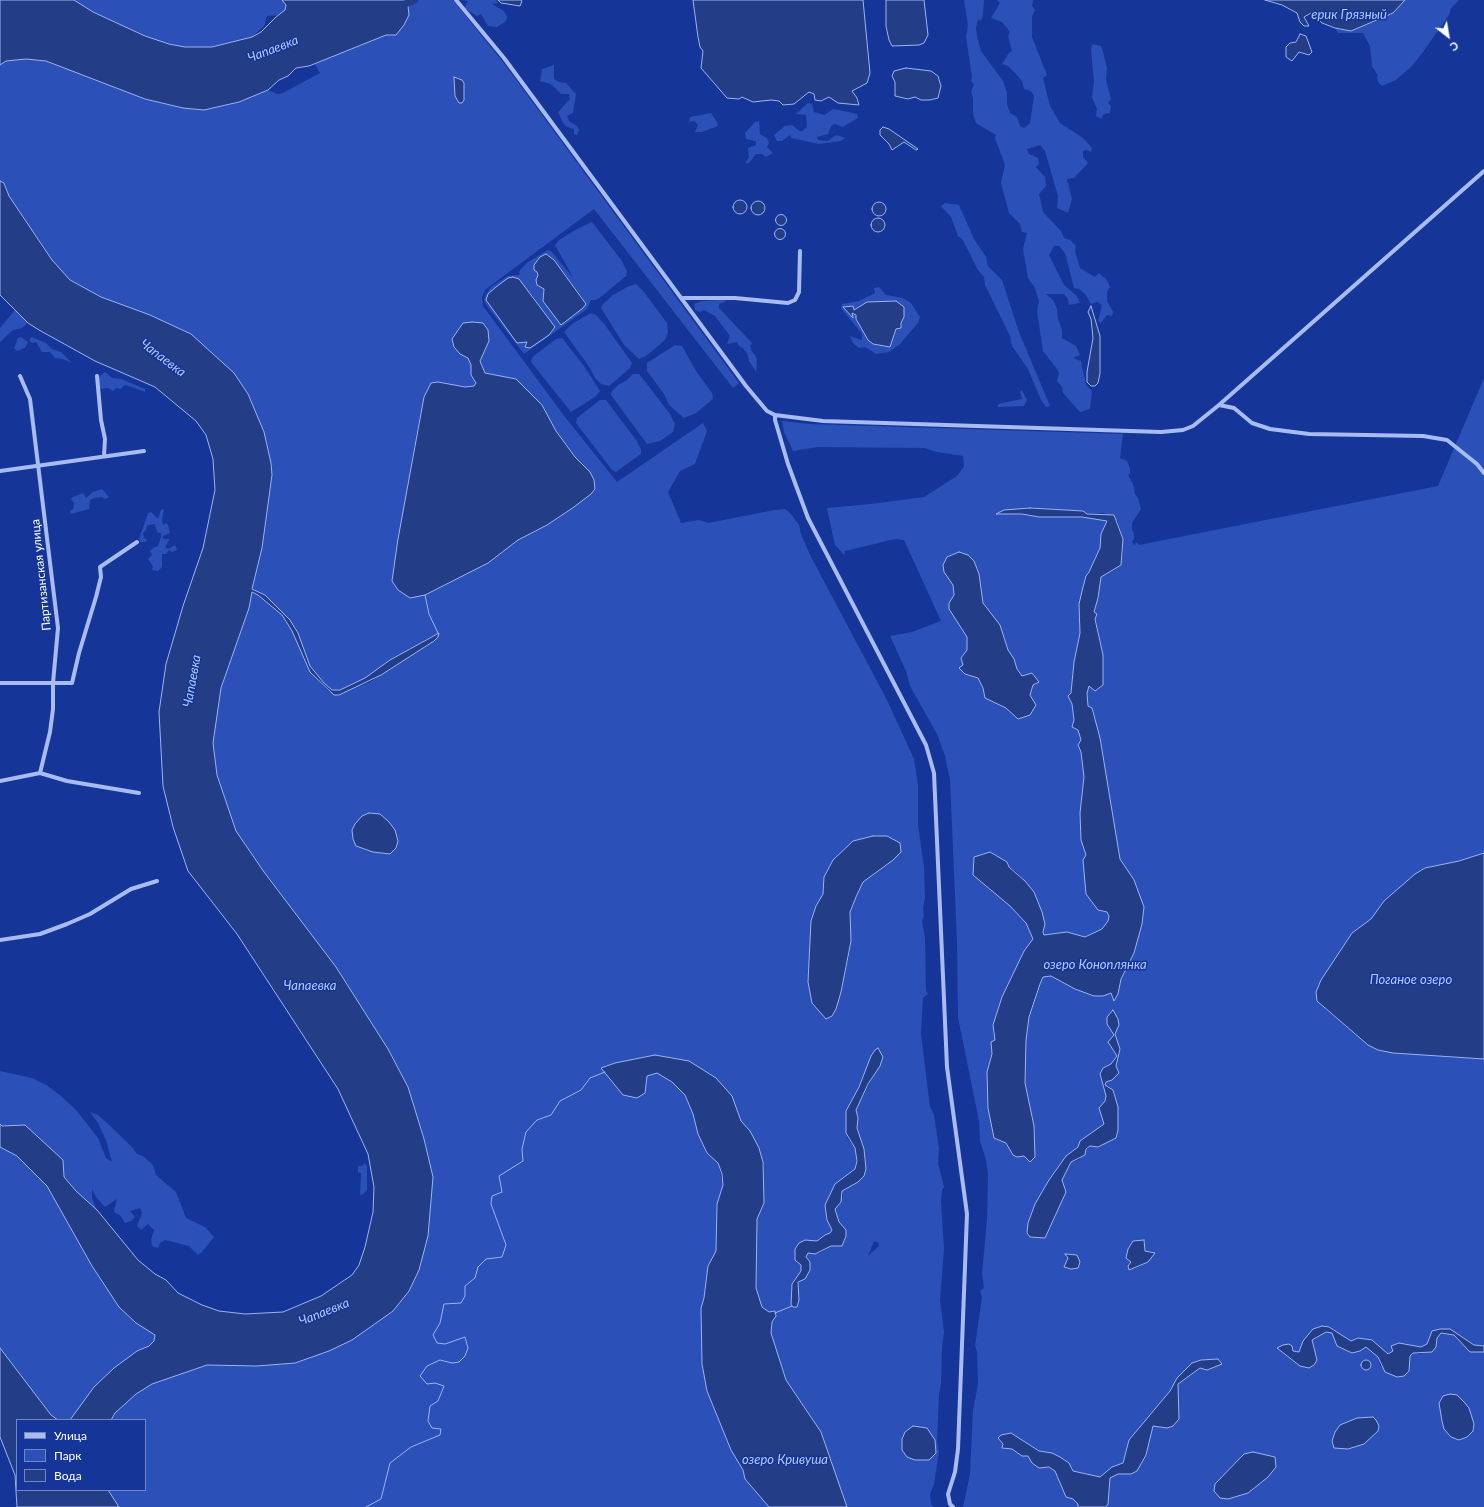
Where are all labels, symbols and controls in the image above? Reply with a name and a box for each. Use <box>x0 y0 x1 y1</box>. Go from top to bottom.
water label: ерик Грязный <box>1311 7 1387 23</box>
north arrow <box>1428 16 1468 56</box>
water label: Чапаевка <box>245 32 301 66</box>
text: С <box>1448 39 1461 54</box>
water label: Чапаевка <box>137 336 189 380</box>
street label: Партизанская улица <box>28 519 54 631</box>
water label: Чапаевка <box>180 654 204 708</box>
water label: озеро Коноплянка <box>1043 957 1147 973</box>
water label: Поганое озеро <box>1370 972 1452 988</box>
water label: Чапаевка <box>283 978 337 994</box>
water label: Чапаевка <box>296 1295 352 1329</box>
legend <box>16 1419 146 1491</box>
text: Улица <box>54 1428 87 1443</box>
text: Парк <box>54 1448 82 1463</box>
water label: озеро Кривуша <box>742 1452 828 1468</box>
text: Вода <box>54 1468 82 1483</box>

